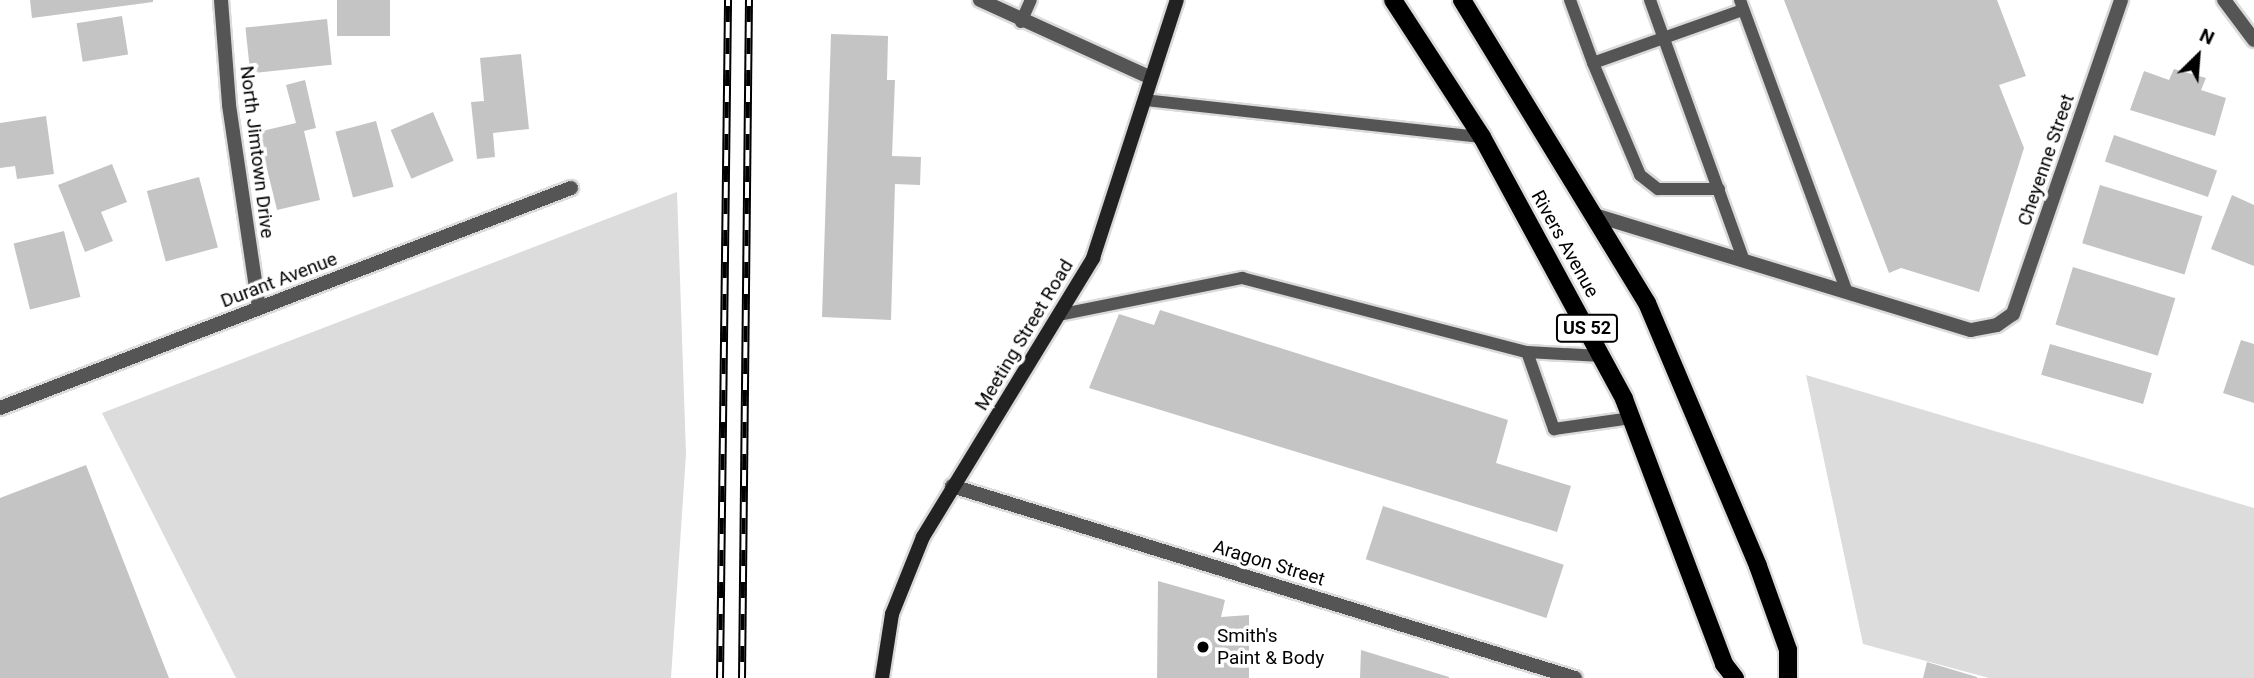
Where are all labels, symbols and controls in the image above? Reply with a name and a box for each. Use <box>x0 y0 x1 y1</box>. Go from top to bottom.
north arrow <box>2163 21 2233 91</box>
text: N <box>2196 23 2218 50</box>
street label: North Jimtown Drive <box>235 65 279 239</box>
street label: Cheyenne Street <box>2013 91 2079 229</box>
street label: Rivers Avenue <box>1526 187 1604 301</box>
street label: Durant Avenue <box>218 247 340 313</box>
street label: Meeting Street Road <box>970 255 1078 415</box>
road number: US 52 <box>1556 314 1618 342</box>
street label: Aragon Street <box>1210 535 1328 591</box>
place label: Smith's Paint & Body <box>1217 625 1324 669</box>
marker: Smith's Paint & Body <box>1195 639 1211 655</box>

